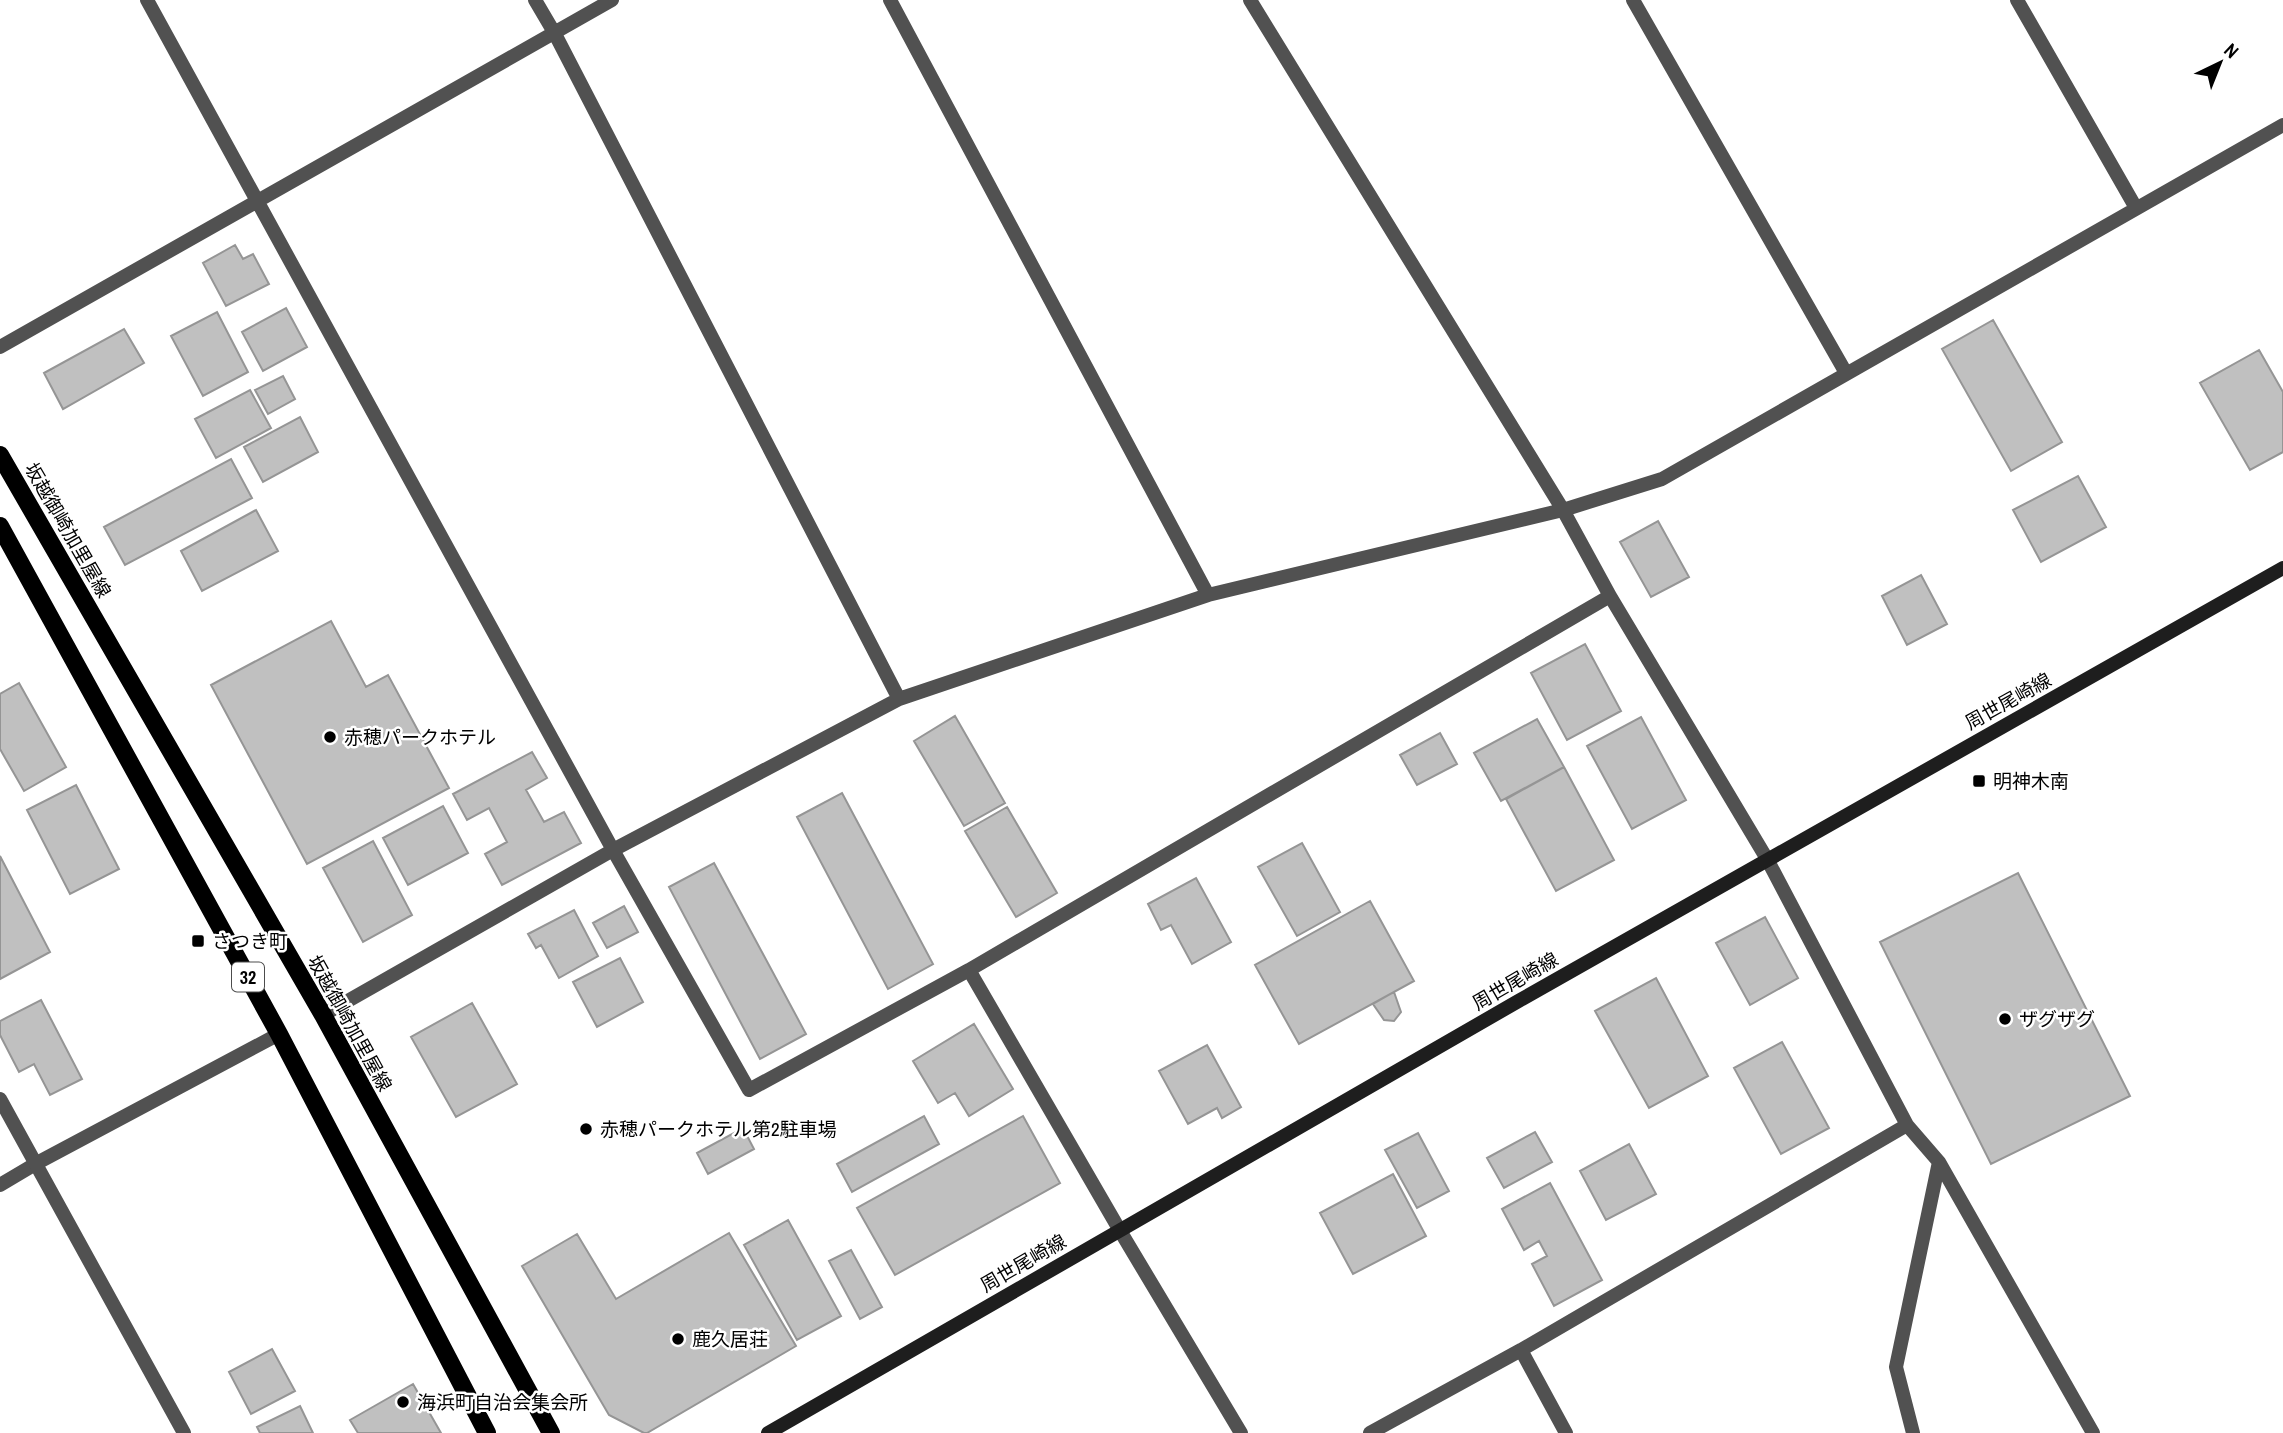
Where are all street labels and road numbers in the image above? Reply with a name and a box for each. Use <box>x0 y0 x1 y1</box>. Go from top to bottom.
street label: 坂越御崎加里屋線 <box>19 458 117 602</box>
street label: 周世尾崎線 <box>1960 667 2056 735</box>
street label: 周世尾崎線 <box>1467 946 1563 1016</box>
street label: 坂越御崎加里屋線 <box>302 950 398 1096</box>
road number: 32 <box>232 962 264 992</box>
street label: 周世尾崎線 <box>975 1228 1071 1298</box>

